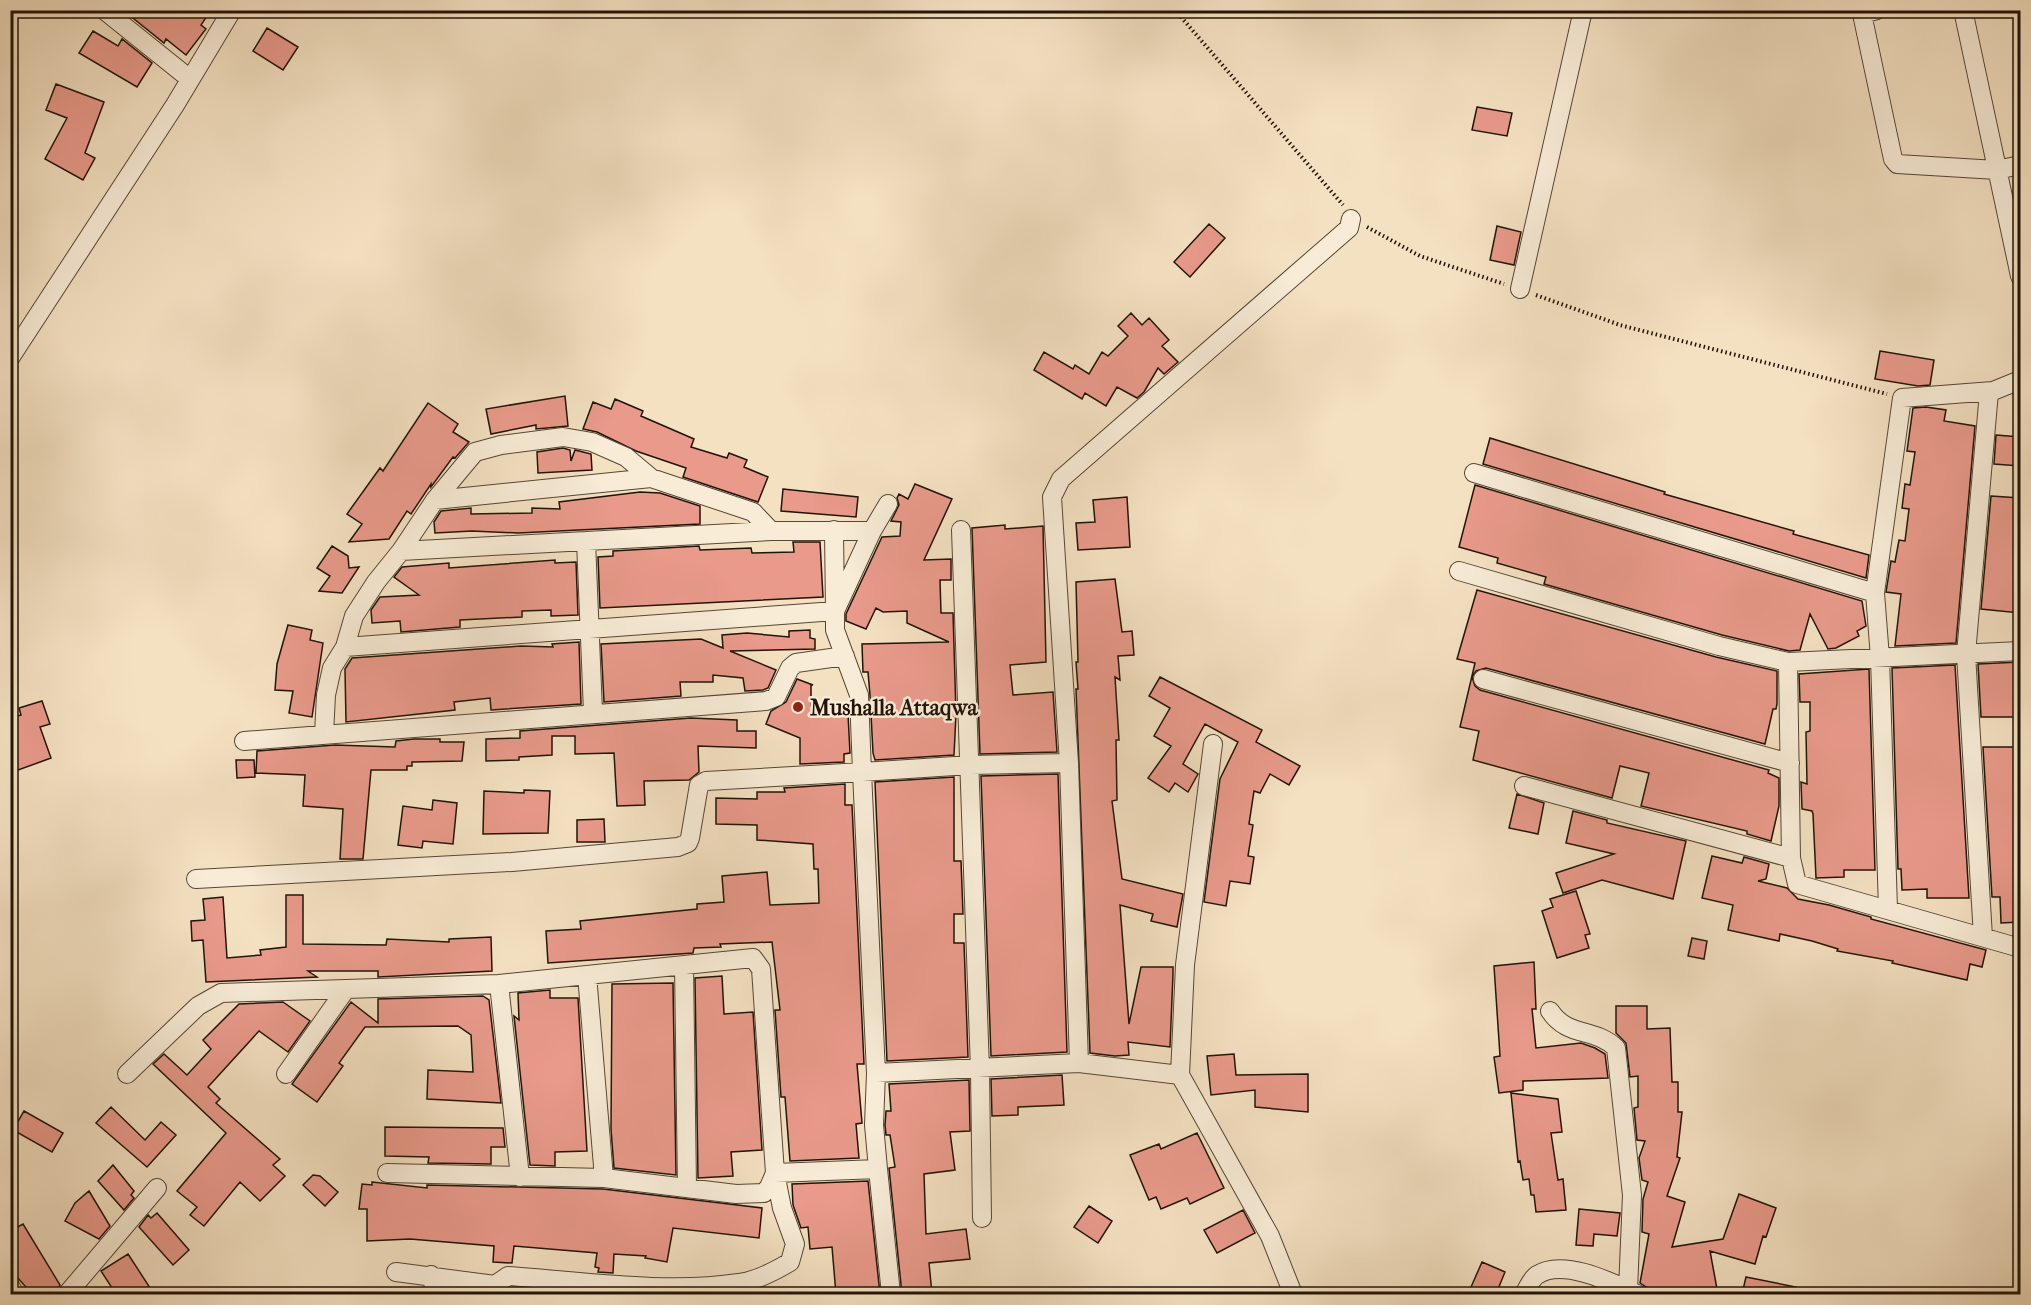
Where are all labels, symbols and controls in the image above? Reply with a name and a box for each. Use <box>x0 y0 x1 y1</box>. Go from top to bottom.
place label: Mushalla Attaqwa <box>809 695 978 721</box>
marker: Mushalla Attaqwa <box>791 700 805 714</box>

